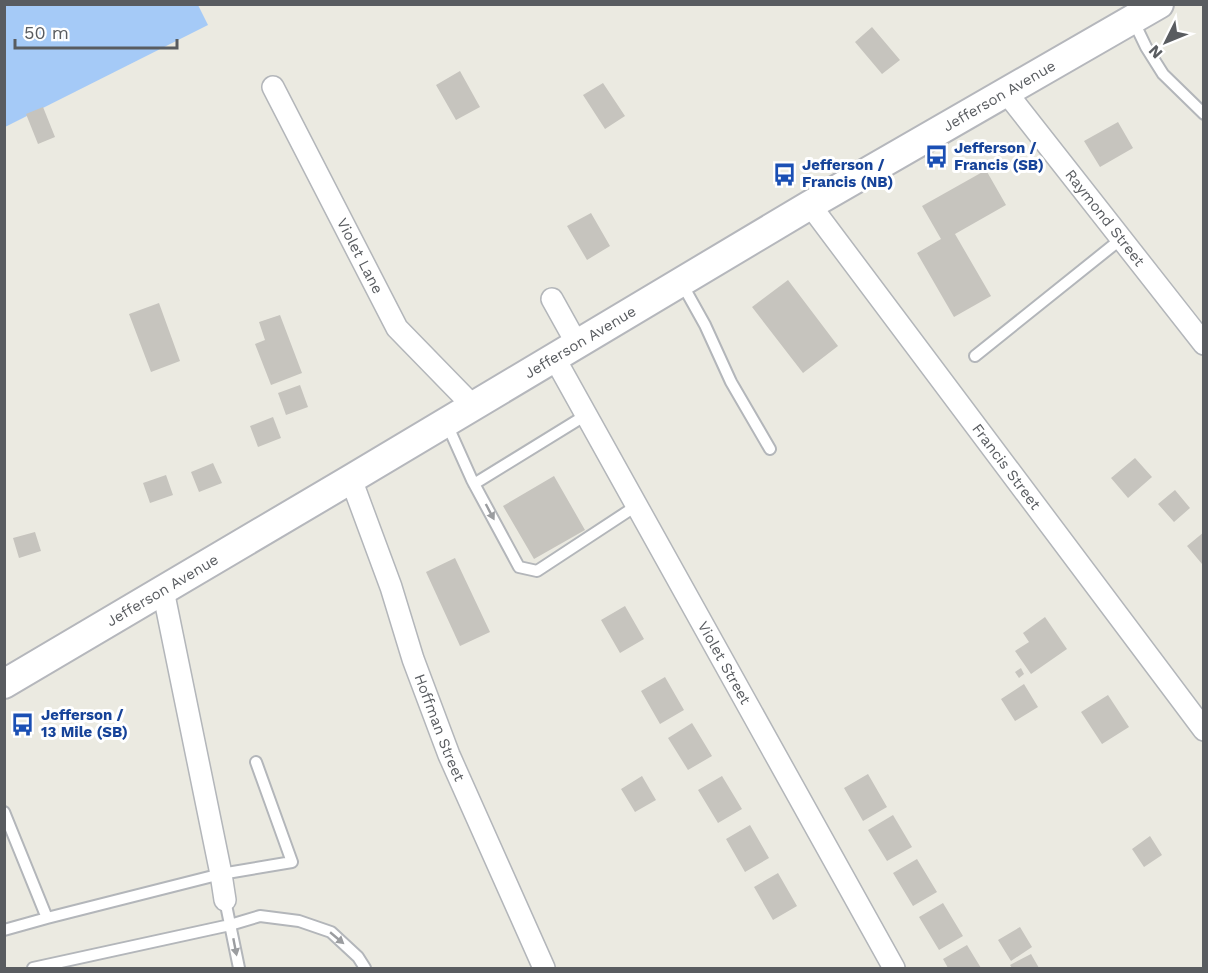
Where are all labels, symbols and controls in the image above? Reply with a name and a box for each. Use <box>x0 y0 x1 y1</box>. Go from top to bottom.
scale bar <box>15 12 177 50</box>
north arrow <box>1136 12 1196 72</box>
text: 50 m <box>24 22 69 43</box>
text: N <box>1144 41 1166 63</box>
street label: Jefferson Avenue <box>940 57 1059 135</box>
place label: Jefferson / Francis (SB) <box>954 139 1044 174</box>
bus stop icon: Jefferson / Francis (SB) <box>923 144 949 170</box>
place label: Jefferson / Francis (NB) <box>802 156 893 191</box>
bus stop icon: Jefferson / Francis (NB) <box>771 161 797 187</box>
street label: Raymond Street <box>1061 166 1149 270</box>
street label: Violet Lane <box>333 215 387 297</box>
street label: Jefferson Avenue <box>521 302 639 382</box>
street label: Francis Street <box>968 420 1045 514</box>
one-way arrow <box>485 504 495 521</box>
street label: Jefferson Avenue <box>103 550 222 630</box>
street label: Violet Street <box>694 618 755 708</box>
street label: Hoffman Street <box>410 671 469 785</box>
place label: Jefferson / 13 Mile (SB) <box>41 706 128 741</box>
bus stop icon: Jefferson / 13 Mile (SB) <box>10 711 36 737</box>
one-way arrow <box>329 931 344 944</box>
one-way arrow <box>231 937 240 956</box>

